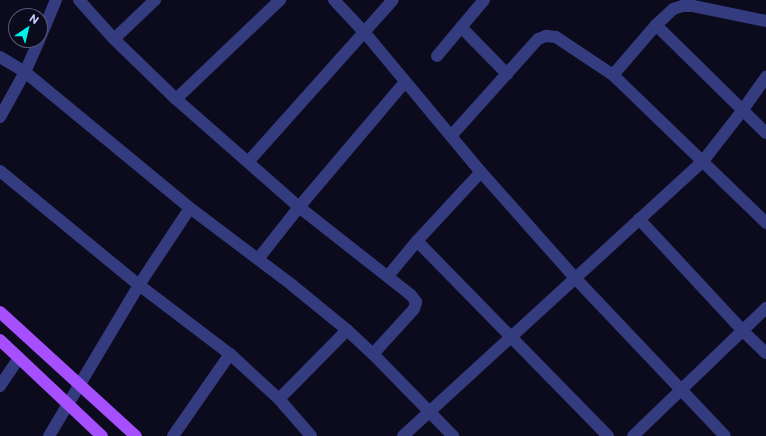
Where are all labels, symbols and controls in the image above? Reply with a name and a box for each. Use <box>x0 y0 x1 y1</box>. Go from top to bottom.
north arrow <box>8 8 48 48</box>
text: N <box>27 11 42 26</box>

